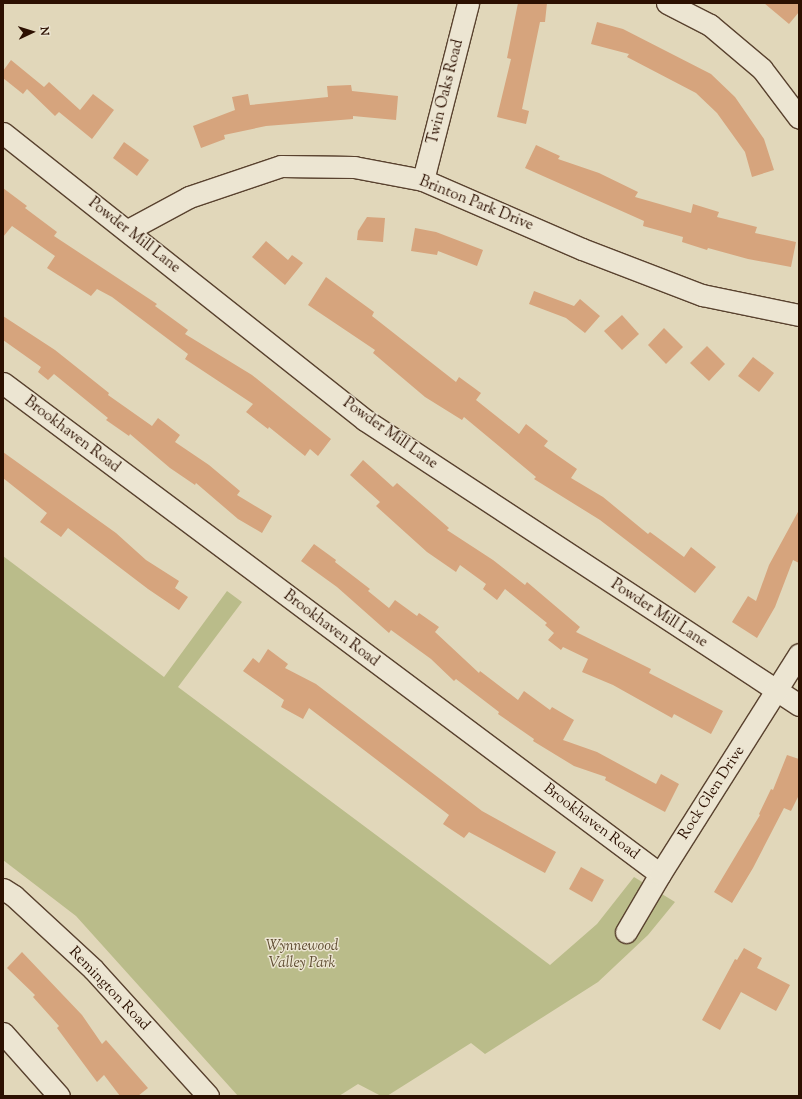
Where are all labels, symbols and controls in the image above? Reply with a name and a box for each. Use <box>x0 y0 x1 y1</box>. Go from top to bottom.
north arrow <box>12 12 52 52</box>
text: N <box>36 26 52 36</box>
street label: Twin Oaks Road <box>424 38 468 146</box>
street label: Brinton Park Drive <box>416 173 536 235</box>
street label: Powder Mill Lane <box>84 194 184 278</box>
street label: Brookhaven Road <box>21 393 123 477</box>
street label: Powder Mill Lane <box>339 395 441 473</box>
street label: Powder Mill Lane <box>607 576 711 652</box>
street label: Brookhaven Road <box>280 587 382 671</box>
street label: Rock Glen Drive <box>675 743 749 843</box>
street label: Brookhaven Road <box>540 780 642 864</box>
park label: Wynnewood Valley Park <box>266 937 338 972</box>
street label: Remington Road <box>65 943 153 1035</box>

